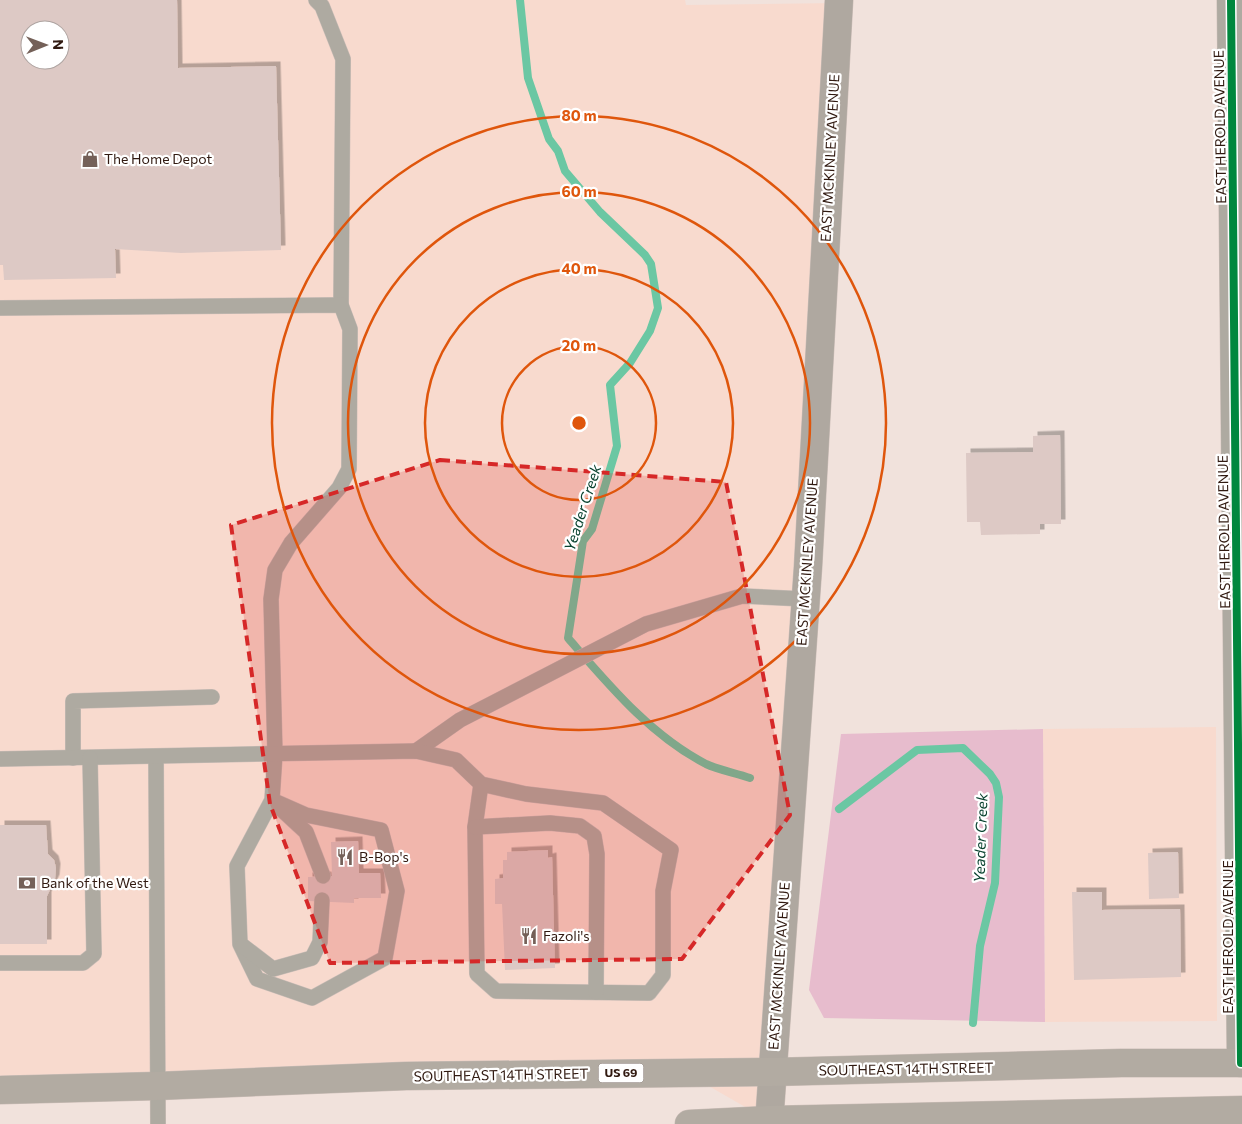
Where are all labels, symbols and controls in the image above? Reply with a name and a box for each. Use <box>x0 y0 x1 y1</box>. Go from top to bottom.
north arrow <box>20 20 70 70</box>
text: N <box>50 39 67 50</box>
street label: EAST HEROLD AVENUE <box>1210 50 1229 204</box>
street label: EAST MCKINLEY AVENUE <box>817 74 842 242</box>
text: 80 m <box>561 106 597 124</box>
shop icon: The Home Depot <box>80 149 100 169</box>
place label: The Home Depot <box>104 150 212 167</box>
text: 60 m <box>561 182 597 200</box>
text: 40 m <box>561 259 597 277</box>
text: 20 m <box>562 336 596 354</box>
centre of rings <box>570 414 588 432</box>
street label: EAST HEROLD AVENUE <box>1214 455 1233 609</box>
water label: Yeader Creek <box>560 461 605 553</box>
street label: EAST MCKINLEY AVENUE <box>792 478 821 646</box>
water label: Yeader Creek <box>969 792 991 883</box>
restaurant icon: B-Bop's <box>335 847 355 867</box>
place label: B-Bop's <box>359 848 409 865</box>
street label: EAST HEROLD AVENUE <box>1219 860 1236 1014</box>
bank icon: Bank of the West <box>17 873 37 893</box>
place label: Bank of the West <box>41 874 149 891</box>
street label: EAST MCKINLEY AVENUE <box>764 882 793 1050</box>
restaurant icon: Fazoli's <box>519 926 539 946</box>
place label: Fazoli's <box>543 927 590 944</box>
street label: SOUTHEAST 14TH STREET <box>818 1058 994 1079</box>
street label: SOUTHEAST 14TH STREET <box>413 1064 589 1085</box>
road number: US 69 <box>598 1064 644 1082</box>

